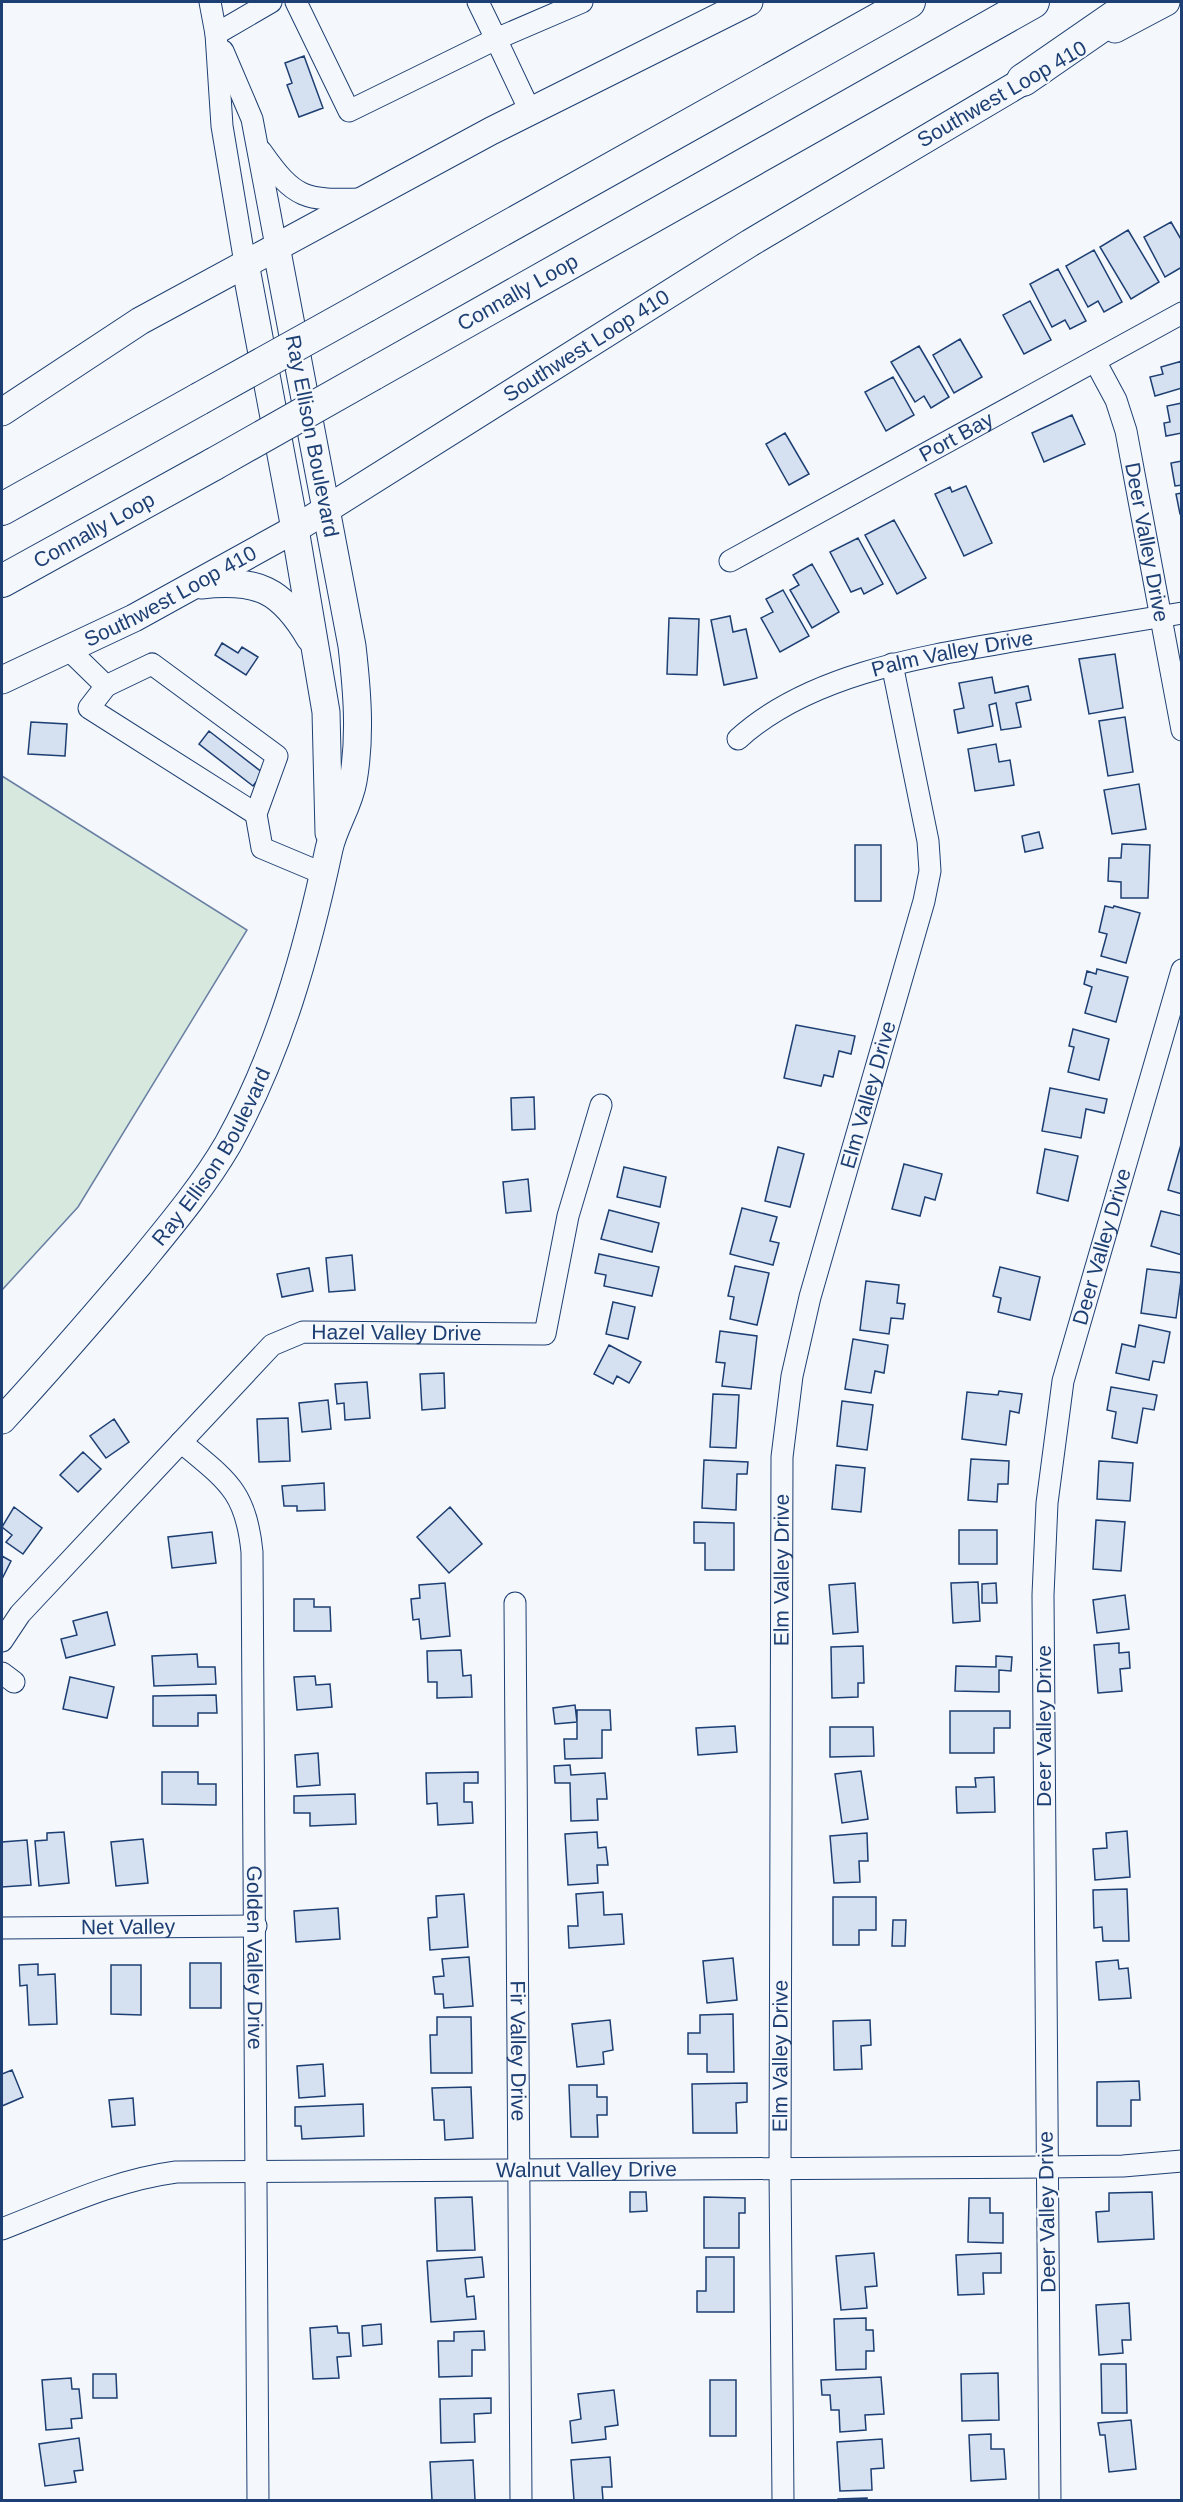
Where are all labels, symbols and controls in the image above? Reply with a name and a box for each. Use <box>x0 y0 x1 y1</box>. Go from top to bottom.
street label: Southwest Loop 410 <box>913 36 1090 151</box>
street label: Connally Loop <box>453 249 582 335</box>
street label: Southwest Loop 410 <box>499 285 673 406</box>
street label: Ray Ellison Boulevard <box>282 333 343 539</box>
street label: Port Bay <box>915 407 997 466</box>
street label: Deer Valley Drive <box>1121 460 1174 624</box>
street label: Connally Loop <box>29 487 158 572</box>
street label: Southwest Loop 410 <box>80 541 260 651</box>
street label: Palm Valley Drive <box>869 626 1035 681</box>
street label: Elm Valley Drive <box>836 1018 900 1171</box>
street label: Ray Ellison Boulevard <box>147 1064 274 1250</box>
street label: Deer Valley Drive <box>1068 1166 1135 1328</box>
street label: Hazel Valley Drive <box>311 1320 481 1344</box>
street label: Elm Valley Drive <box>769 1494 793 1646</box>
street label: Deer Valley Drive <box>1032 1645 1055 1807</box>
street label: Golden Valley Drive <box>243 1865 267 2050</box>
street label: Net Valley <box>81 1915 176 1938</box>
street label: Fir Valley Drive <box>507 1980 530 2122</box>
street label: Elm Valley Drive <box>768 1980 792 2132</box>
street label: Deer Valley Drive <box>1034 2131 1059 2293</box>
street label: Walnut Valley Drive <box>496 2157 677 2181</box>

